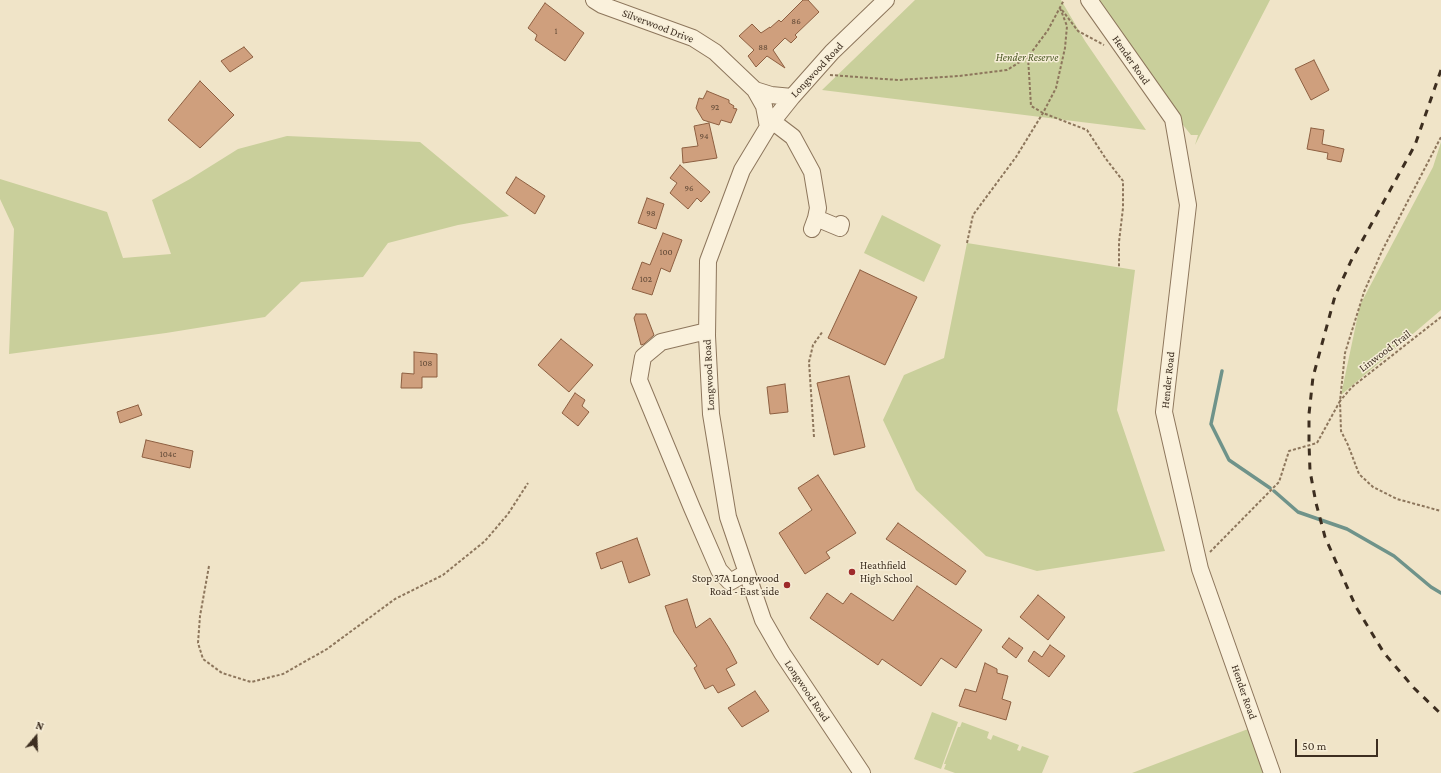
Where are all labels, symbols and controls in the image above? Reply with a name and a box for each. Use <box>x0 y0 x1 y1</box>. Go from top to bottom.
street label: Silverwood Drive <box>620 6 696 46</box>
house number: 86 <box>791 16 801 26</box>
house number: 1 <box>555 26 557 36</box>
street label: Hender Road <box>1109 33 1153 87</box>
street label: Longwood Road <box>788 39 846 101</box>
house number: 88 <box>758 42 768 52</box>
park label: Hender Reserve <box>996 51 1058 65</box>
house number: 92 <box>711 102 719 112</box>
house number: 94 <box>699 131 709 141</box>
house number: 96 <box>684 183 694 193</box>
house number: 98 <box>646 208 656 218</box>
house number: 100 <box>659 247 673 257</box>
house number: 102 <box>640 274 652 284</box>
street label: Linwood Trail <box>1356 327 1414 375</box>
street label: Longwood Road <box>701 339 717 411</box>
street label: Hender Road <box>1158 351 1178 409</box>
house number: 108 <box>420 358 432 368</box>
house number: 104c <box>160 449 176 459</box>
place label: Heathfield High School <box>860 559 913 585</box>
marker: Heathfield High School <box>847 567 857 577</box>
place label: Stop 37A Longwood Road - East side <box>692 572 779 598</box>
marker: Stop 37A Longwood Road - East side <box>782 580 792 590</box>
street label: Longwood Road <box>782 658 832 724</box>
street label: Hender Road <box>1229 663 1259 721</box>
north arrow <box>16 717 56 757</box>
text: N <box>34 719 45 733</box>
scale bar <box>1297 731 1380 757</box>
text: 50 m <box>1302 739 1326 753</box>

